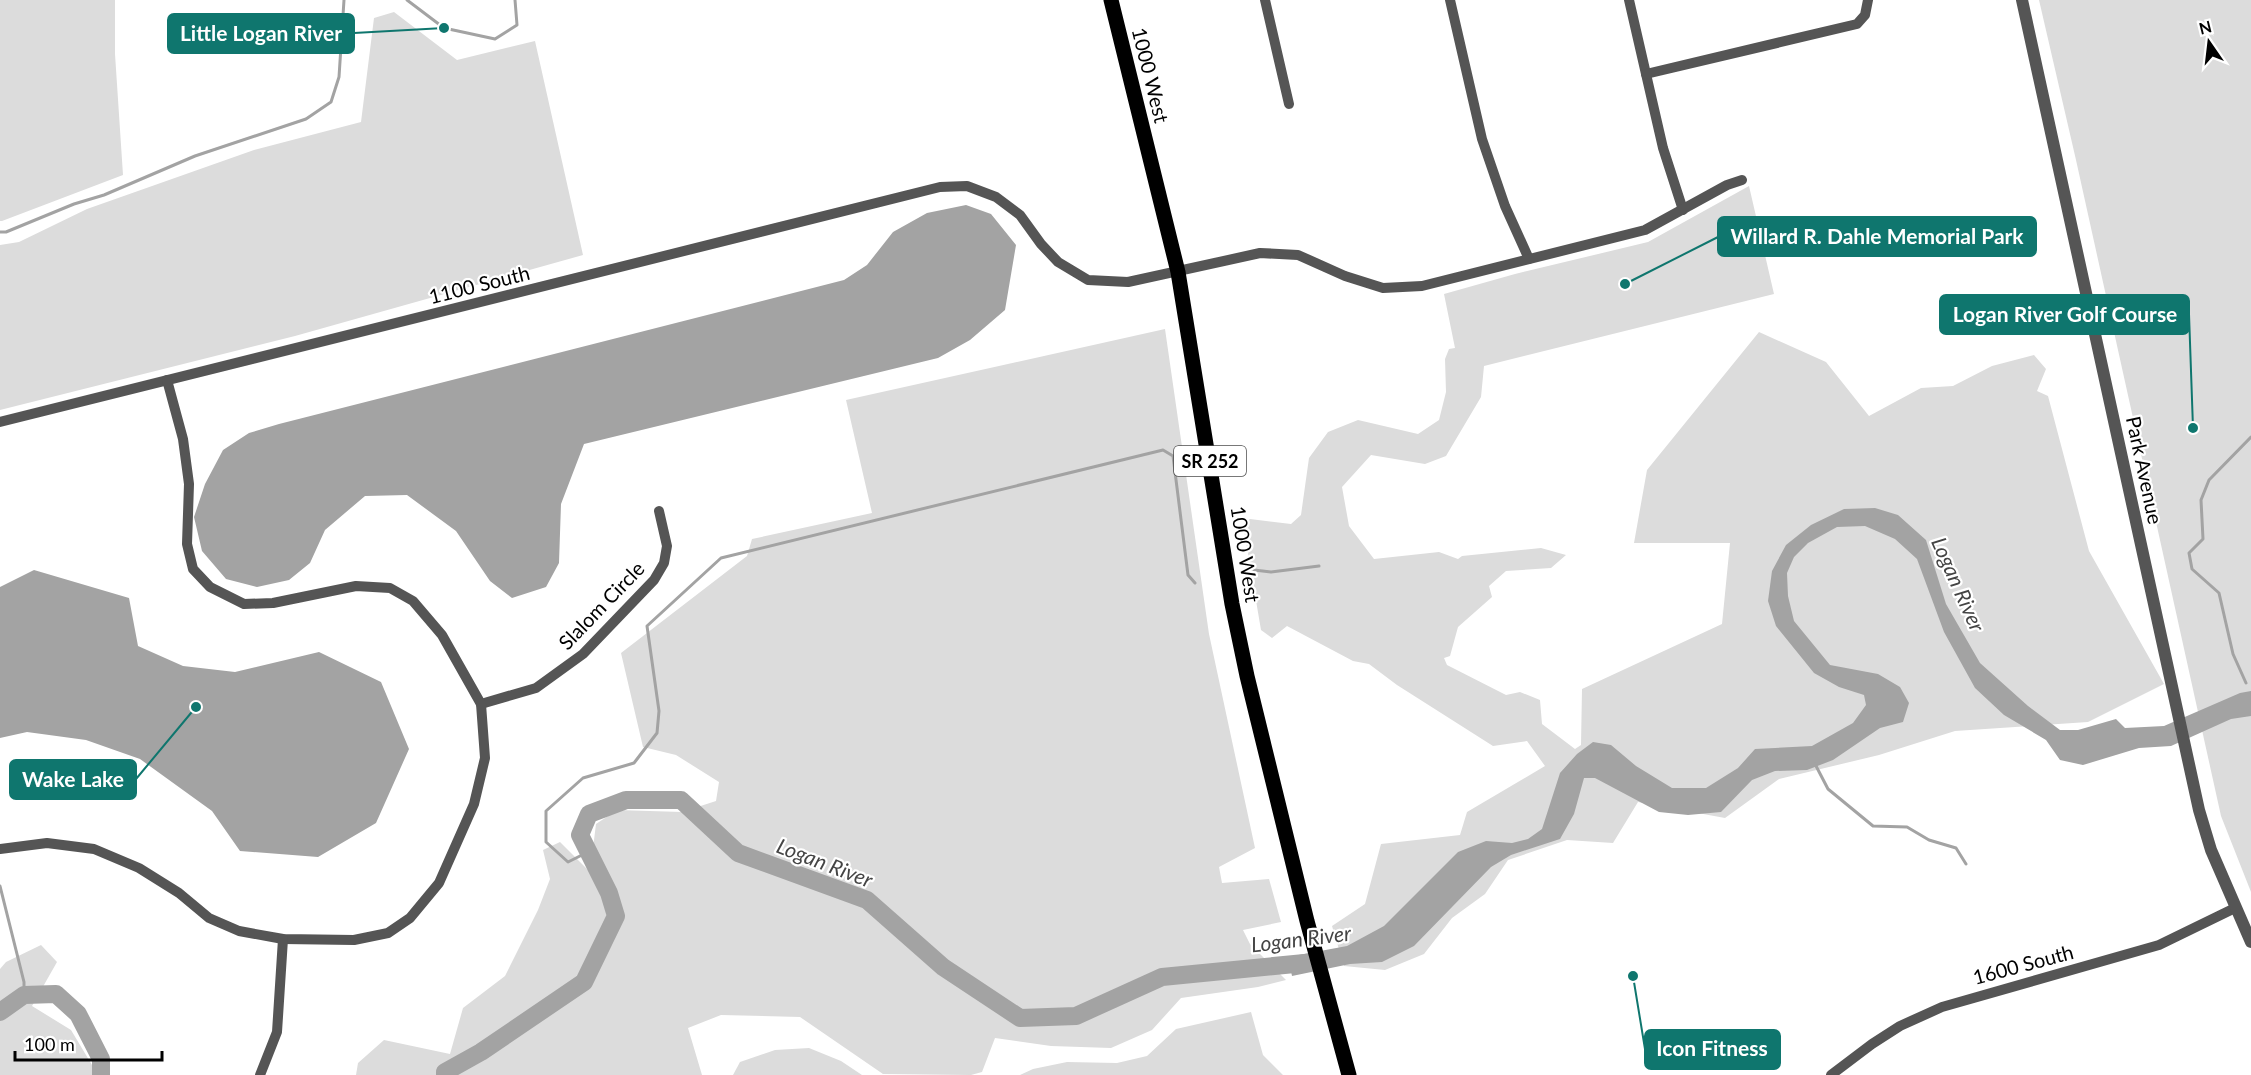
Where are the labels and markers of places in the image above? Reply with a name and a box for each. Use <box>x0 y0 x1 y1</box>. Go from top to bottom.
callout: Little Logan River <box>168 14 354 53</box>
callout: Willard R. Dahle Memorial Park <box>1718 217 2036 256</box>
callout: Logan River Golf Course <box>1940 295 2189 334</box>
callout: Wake Lake <box>10 760 136 799</box>
callout: Icon Fitness <box>1645 1030 1780 1069</box>

